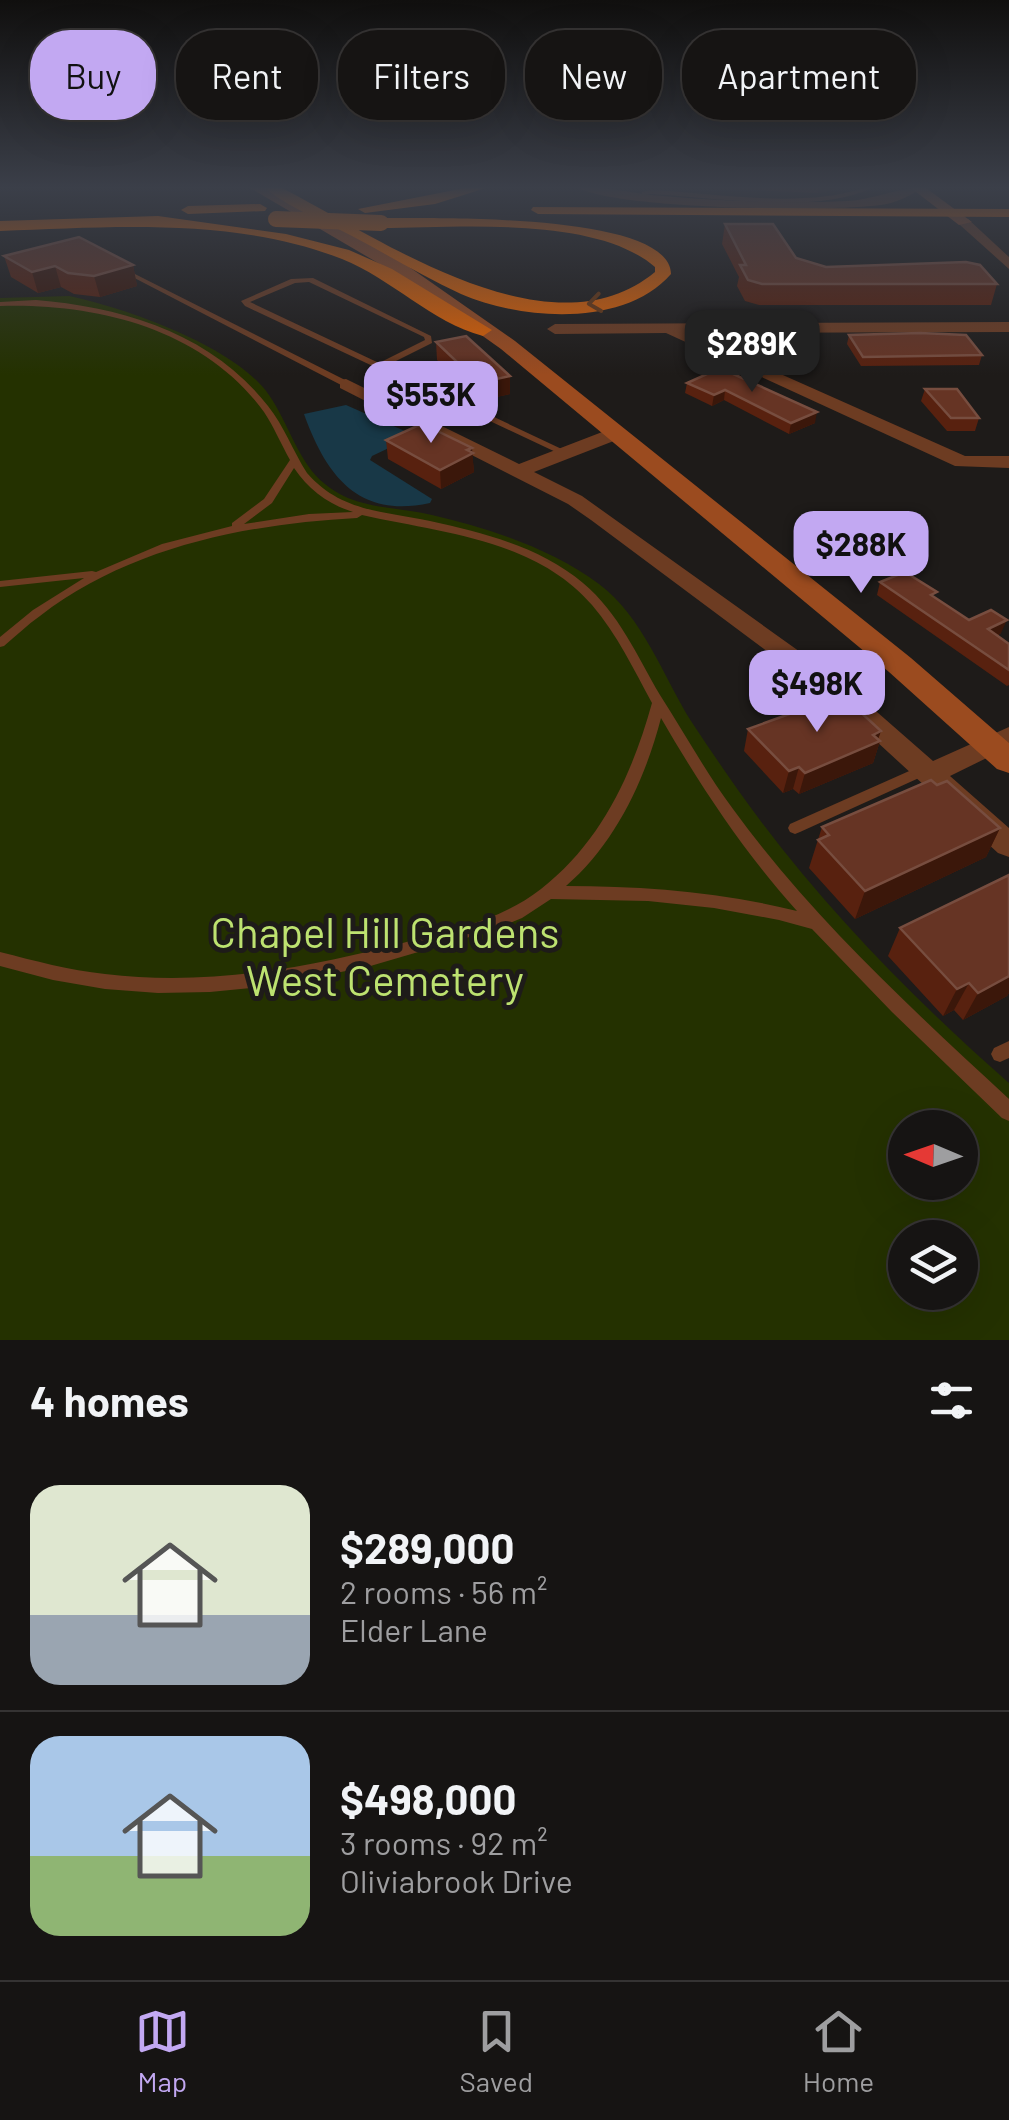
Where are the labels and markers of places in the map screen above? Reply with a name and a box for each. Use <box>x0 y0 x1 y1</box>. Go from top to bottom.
pin: $289K <box>682 310 822 395</box>
pin: $553K <box>361 361 501 446</box>
pin: $288K <box>791 511 931 596</box>
pin: $498K <box>747 650 887 735</box>

